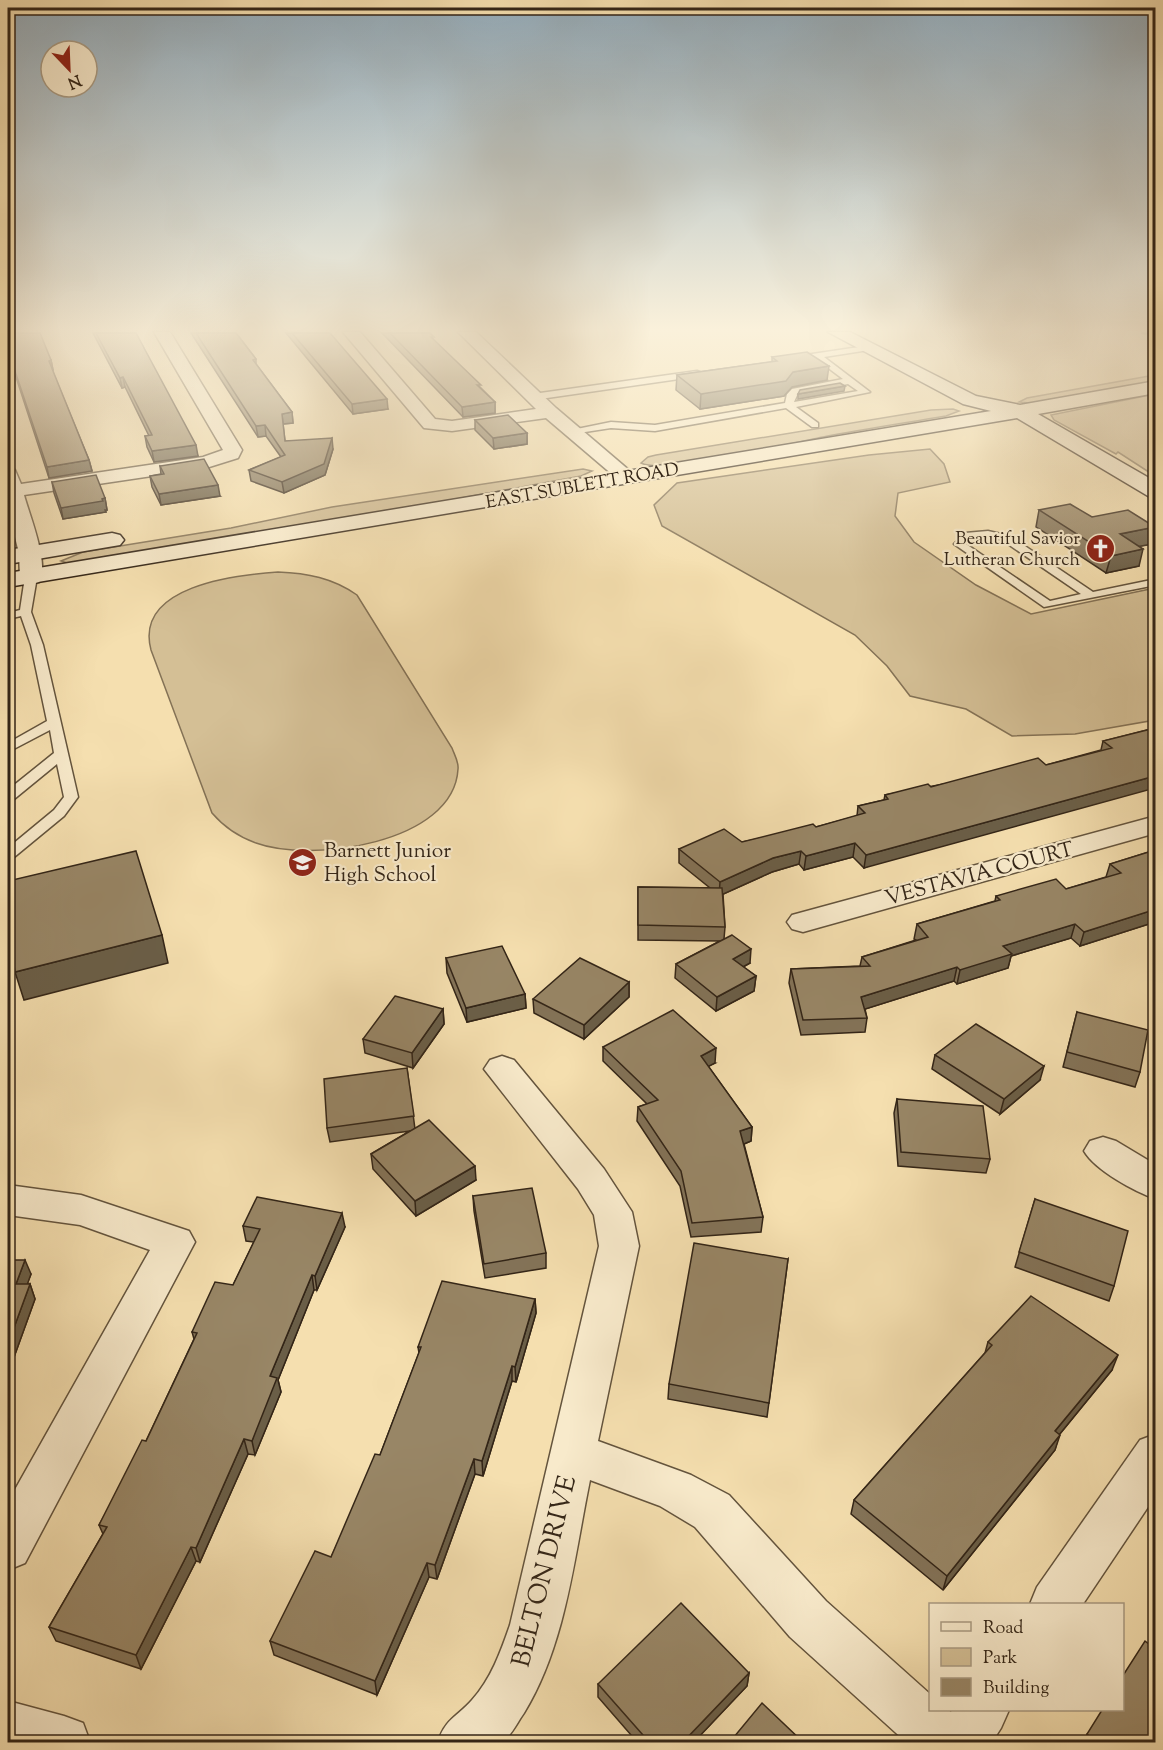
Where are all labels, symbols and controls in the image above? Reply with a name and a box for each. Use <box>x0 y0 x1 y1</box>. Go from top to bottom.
north arrow <box>39 39 99 99</box>
text: N <box>63 67 84 94</box>
street label: EAST SUBLETT ROAD <box>484 457 681 517</box>
place label: Beautiful Savior Lutheran Church <box>944 527 1080 574</box>
church icon: Beautiful Savior Lutheran Church <box>1085 532 1117 564</box>
street label: VESTAVIA COURT <box>882 835 1078 915</box>
place label: Barnett Junior High School <box>324 837 451 891</box>
school or university icon: Barnett Junior High School <box>287 846 319 878</box>
street label: BELTON DRIVE <box>504 1472 587 1671</box>
legend <box>929 1603 1124 1711</box>
text: Road <box>983 1616 1023 1642</box>
text: Park <box>983 1646 1018 1672</box>
text: Building <box>983 1676 1049 1702</box>

